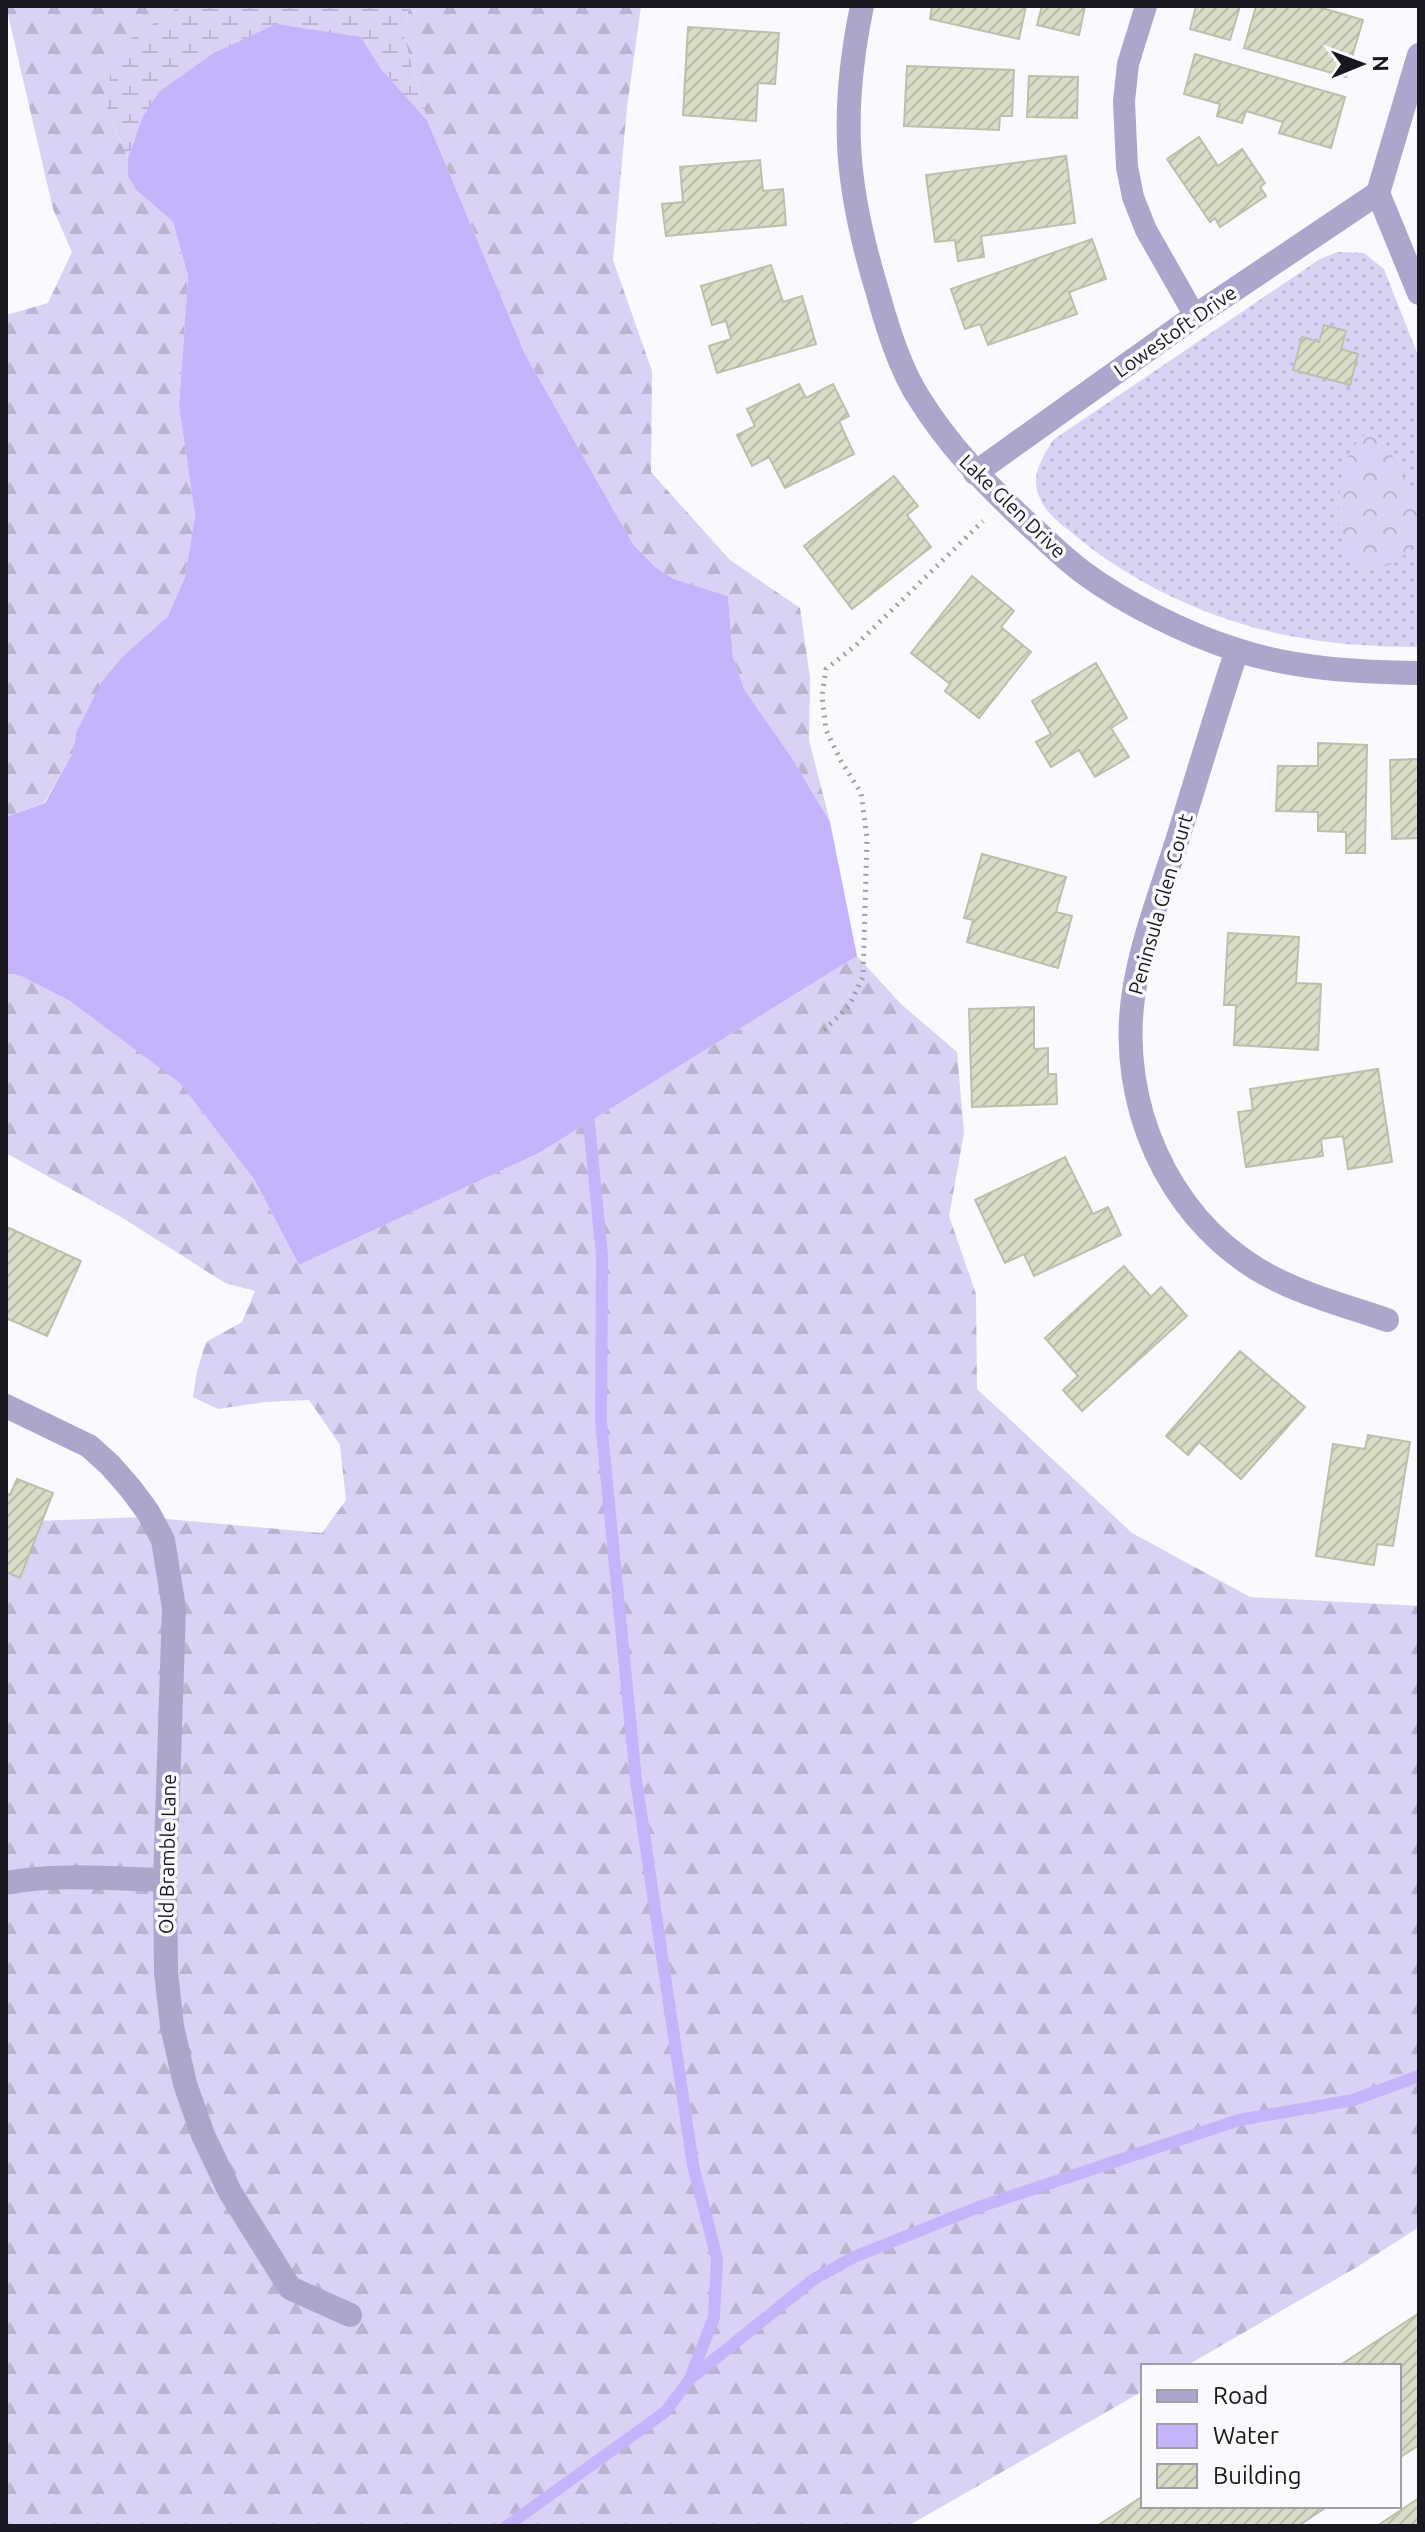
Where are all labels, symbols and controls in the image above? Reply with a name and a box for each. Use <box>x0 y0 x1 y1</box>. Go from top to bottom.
north arrow <box>1321 24 1401 104</box>
text: N <box>1369 55 1394 72</box>
street label: Lowestoft Drive <box>1109 280 1241 382</box>
street label: Lake Glen Drive <box>955 450 1071 562</box>
street label: Peninsula Glen Court <box>1123 811 1197 997</box>
street label: Old Bramble Lane <box>154 1774 180 1934</box>
legend <box>1141 2364 1401 2508</box>
text: Road <box>1213 2382 1268 2409</box>
text: Water <box>1213 2422 1279 2449</box>
text: Building <box>1213 2462 1301 2489</box>

